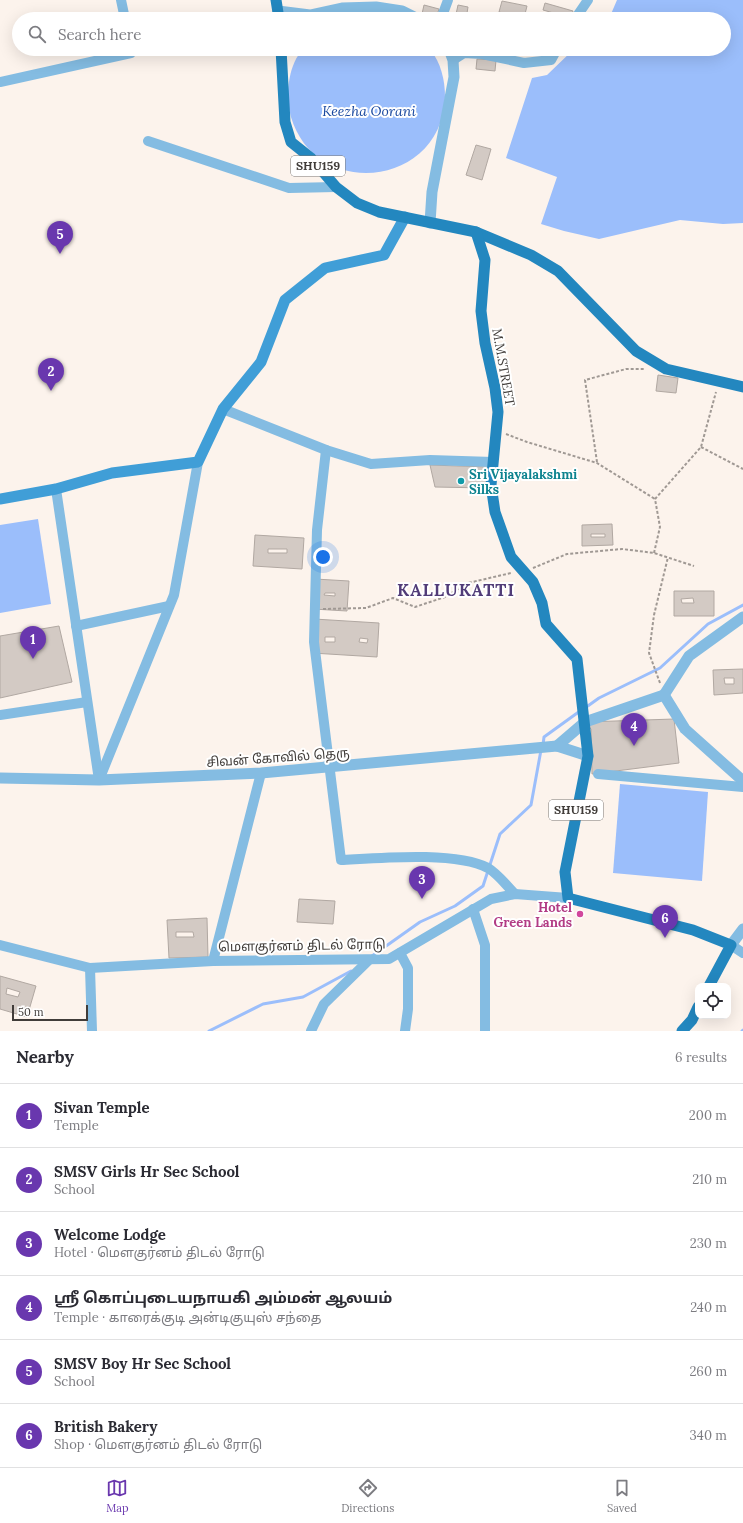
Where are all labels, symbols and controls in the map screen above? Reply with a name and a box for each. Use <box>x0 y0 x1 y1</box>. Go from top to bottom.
search box <box>12 12 731 56</box>
icon: search <box>26 23 48 45</box>
text: Search here <box>58 25 141 44</box>
water label: Keezha Oorani <box>322 102 416 120</box>
road number: SHU159 <box>291 156 345 176</box>
pin: 5 <box>47 221 73 254</box>
street label: M.M.STREET <box>488 327 519 408</box>
pin: 2 <box>38 358 64 391</box>
place label: Sri Vijayalakshmi Silks <box>469 466 577 498</box>
marker: Sri Vijayalakshmi Silks <box>456 476 466 486</box>
your location <box>313 547 333 567</box>
district label: KALLUKATTI <box>397 579 515 601</box>
pin: 1 <box>20 626 46 659</box>
pin: 4 <box>621 713 647 746</box>
street label: சிவன் கோவில் தெரு <box>206 744 351 771</box>
road number: SHU159 <box>549 800 603 820</box>
pin: 3 <box>409 866 435 899</box>
place label: Hotel Green Lands <box>493 899 572 931</box>
pin: 6 <box>652 905 678 938</box>
marker: Hotel Green Lands <box>575 909 585 919</box>
street label: மௌகுர்னம் திடல் ரோடு <box>218 936 386 955</box>
map controls <box>695 983 731 1019</box>
button: locate <box>695 983 731 1019</box>
scale bar <box>12 1003 88 1022</box>
text: 50 m <box>18 1005 44 1019</box>
text: Nearby <box>16 1046 74 1068</box>
text: 6 results <box>675 1049 727 1066</box>
text: Sivan Temple <box>54 1098 150 1117</box>
text: 1 <box>26 1107 32 1124</box>
text: 200 m <box>689 1107 727 1124</box>
text: Temple <box>54 1117 99 1134</box>
text: SMSV Girls Hr Sec School <box>54 1162 240 1181</box>
text: 2 <box>26 1171 32 1188</box>
text: 210 m <box>692 1171 727 1188</box>
text: School <box>54 1181 95 1198</box>
text: Welcome Lodge <box>54 1225 166 1244</box>
text: 3 <box>25 1235 33 1252</box>
text: 230 m <box>690 1235 727 1252</box>
text: Hotel · மௌகுர்னம் திடல் ரோடு <box>54 1244 265 1261</box>
text: ஸ்ரீ கொப்புடையநாயகி அம்மன் ஆலயம் <box>54 1288 392 1307</box>
text: 4 <box>25 1299 33 1316</box>
text: 240 m <box>690 1299 727 1316</box>
text: Temple · காரைக்குடி அன்டிகுயுஸ் சந்தை <box>54 1309 321 1326</box>
text: SMSV Boy Hr Sec School <box>54 1354 231 1373</box>
text: 5 <box>25 1363 33 1380</box>
text: 260 m <box>689 1363 727 1380</box>
text: School <box>54 1373 95 1390</box>
text: British Bakery <box>54 1417 157 1436</box>
text: 6 <box>25 1427 33 1444</box>
text: 340 m <box>690 1427 727 1444</box>
text: Shop · மௌகுர்னம் திடல் ரோடு <box>54 1436 262 1453</box>
tab: Map <box>106 1477 129 1515</box>
tab: Directions <box>341 1477 394 1515</box>
tab: Saved <box>607 1477 637 1515</box>

